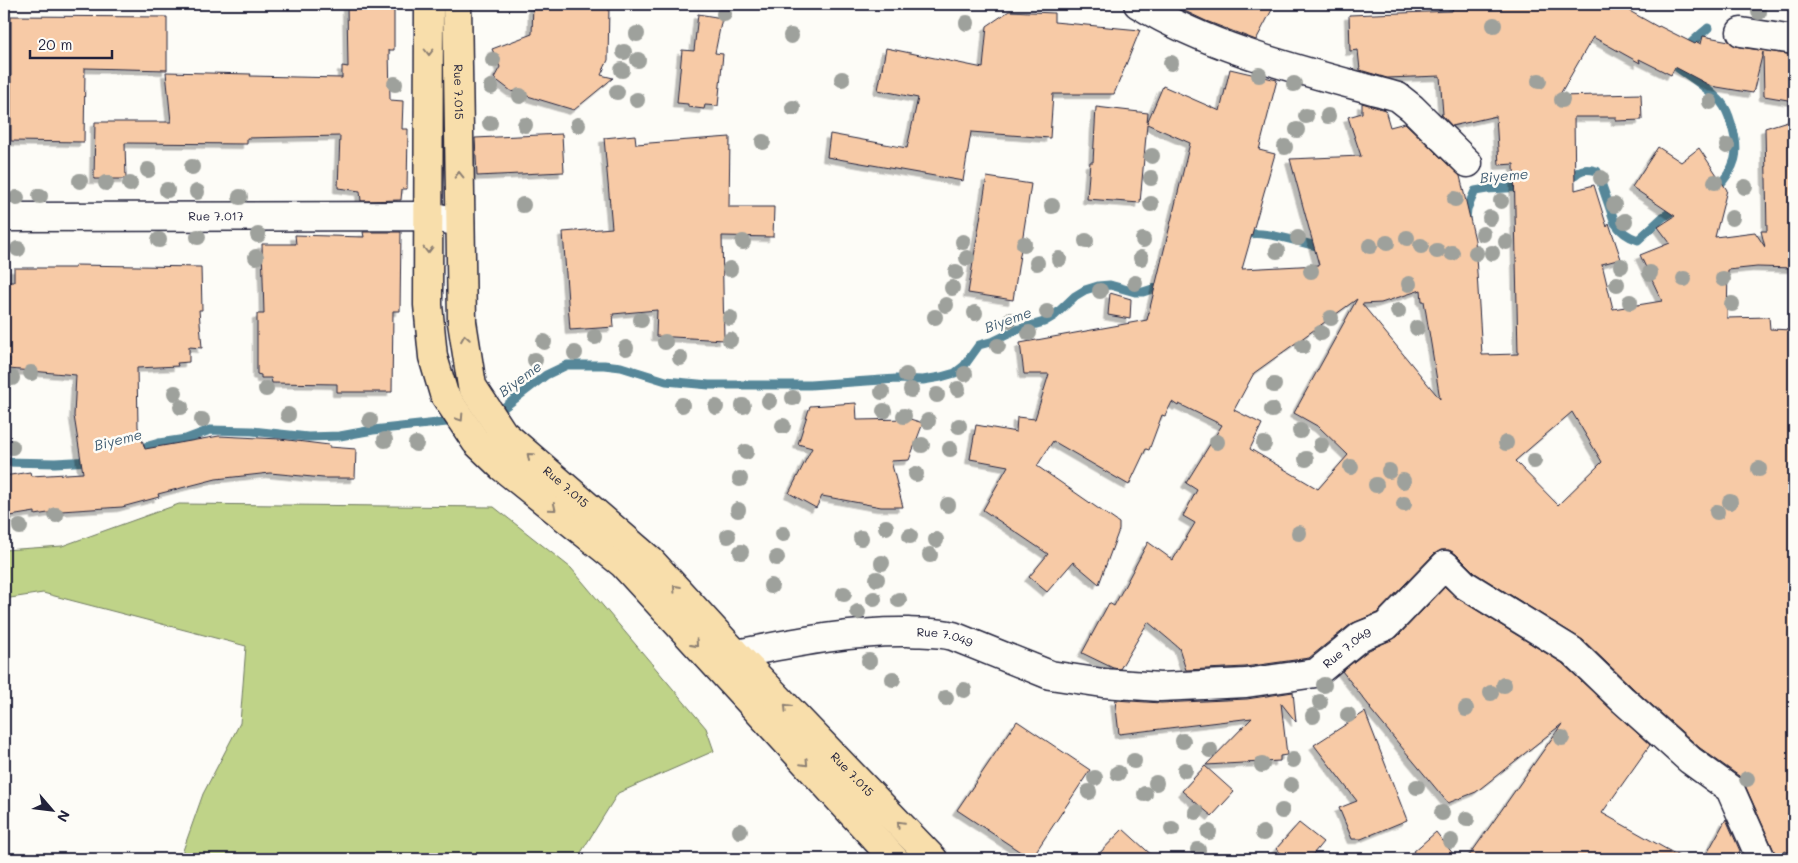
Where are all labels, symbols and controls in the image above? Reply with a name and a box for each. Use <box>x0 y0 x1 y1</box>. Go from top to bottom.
scale bar <box>30 28 112 60</box>
text: 20 m <box>38 34 72 54</box>
one-way arrow <box>424 49 434 57</box>
street label: Rue 7.015 <box>451 64 468 120</box>
water label: Biyeme <box>1479 164 1529 187</box>
one-way arrow <box>454 171 464 179</box>
street label: Rue 7.017 <box>188 207 244 224</box>
one-way arrow <box>423 246 433 254</box>
water label: Biyeme <box>982 302 1034 337</box>
one-way arrow <box>460 333 471 341</box>
water label: Biyeme <box>494 357 545 401</box>
one-way arrow <box>454 412 463 422</box>
water label: Biyeme <box>92 424 144 455</box>
one-way arrow <box>526 453 535 462</box>
street label: Rue 7.015 <box>540 462 593 511</box>
one-way arrow <box>547 502 556 510</box>
one-way arrow <box>673 585 682 594</box>
street label: Rue 7.049 <box>916 623 976 650</box>
street label: Rue 7.049 <box>1319 624 1373 671</box>
one-way arrow <box>689 638 698 647</box>
one-way arrow <box>784 704 793 713</box>
street label: Rue 7.015 <box>828 748 878 799</box>
one-way arrow <box>799 758 808 767</box>
north arrow <box>28 786 78 836</box>
text: N <box>53 807 75 825</box>
one-way arrow <box>896 821 905 830</box>

